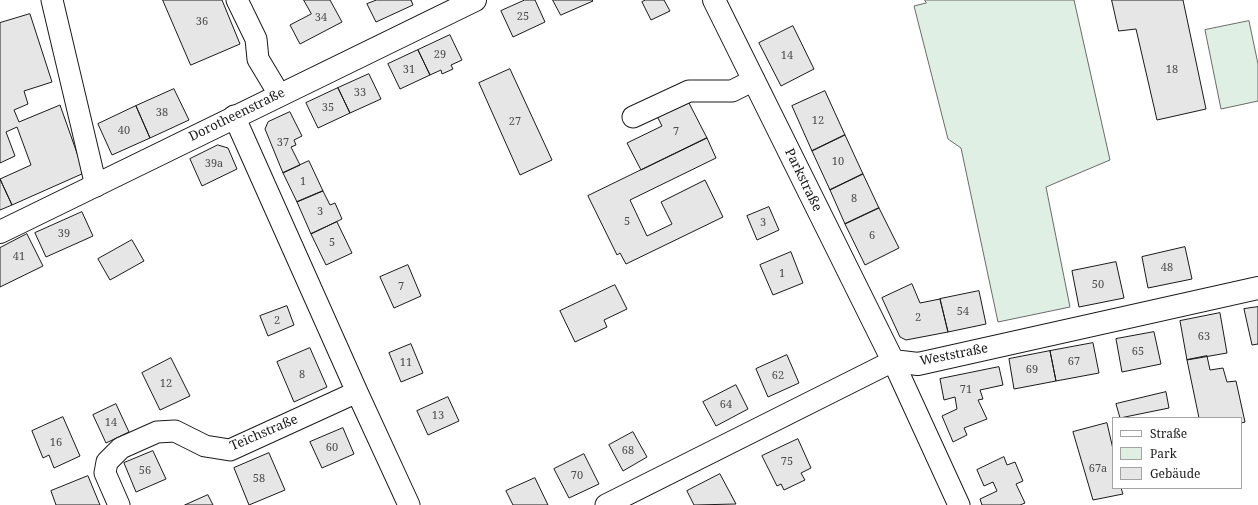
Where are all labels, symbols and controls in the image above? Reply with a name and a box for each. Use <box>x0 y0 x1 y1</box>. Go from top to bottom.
house number: 25 <box>517 10 529 24</box>
house number: 34 <box>315 11 327 25</box>
house number: 36 <box>196 15 208 29</box>
house number: 29 <box>434 48 446 62</box>
house number: 14 <box>781 49 793 63</box>
house number: 31 <box>403 63 415 77</box>
house number: 18 <box>1166 63 1178 77</box>
street label: Dorotheenstraße <box>187 85 287 145</box>
house number: 33 <box>354 86 366 100</box>
house number: 35 <box>322 101 334 115</box>
house number: 38 <box>156 106 168 120</box>
house number: 12 <box>812 114 824 128</box>
house number: 27 <box>509 115 521 129</box>
house number: 40 <box>118 124 130 138</box>
house number: 7 <box>673 125 679 139</box>
house number: 37 <box>277 136 289 150</box>
street label: Parkstraße <box>781 146 825 214</box>
house number: 10 <box>832 155 844 169</box>
house number: 39a <box>205 157 223 171</box>
house number: 1 <box>300 175 306 189</box>
house number: 8 <box>851 192 857 206</box>
house number: 3 <box>317 205 323 219</box>
house number: 5 <box>624 215 630 229</box>
house number: 3 <box>760 216 766 230</box>
house number: 39 <box>58 227 70 241</box>
house number: 6 <box>869 229 875 243</box>
house number: 5 <box>329 236 335 250</box>
house number: 41 <box>13 250 25 264</box>
house number: 48 <box>1161 261 1173 275</box>
house number: 1 <box>779 267 785 281</box>
house number: 50 <box>1092 278 1104 292</box>
house number: 7 <box>398 280 404 294</box>
house number: 54 <box>957 305 969 319</box>
house number: 2 <box>915 311 921 325</box>
house number: 2 <box>274 314 280 328</box>
house number: 63 <box>1198 330 1210 344</box>
street label: Weststraße <box>919 341 989 369</box>
house number: 65 <box>1132 345 1144 359</box>
house number: 67 <box>1068 355 1080 369</box>
house number: 11 <box>400 356 412 370</box>
house number: 69 <box>1026 363 1038 377</box>
house number: 8 <box>299 368 305 382</box>
house number: 62 <box>772 369 784 383</box>
house number: 12 <box>160 377 172 391</box>
house number: 71 <box>960 383 972 397</box>
house number: 64 <box>720 398 732 412</box>
house number: 13 <box>432 409 444 423</box>
street label: Teichstraße <box>228 412 300 454</box>
house number: 14 <box>105 416 117 430</box>
legend <box>1112 417 1242 489</box>
text: Straße <box>1150 425 1187 442</box>
house number: 16 <box>50 436 62 450</box>
house number: 60 <box>326 441 338 455</box>
house number: 68 <box>622 444 634 458</box>
text: Park <box>1150 445 1177 462</box>
house number: 75 <box>781 455 793 469</box>
house number: 67a <box>1089 462 1107 476</box>
house number: 56 <box>139 464 151 478</box>
text: Gebäude <box>1150 465 1201 482</box>
house number: 70 <box>571 469 583 483</box>
house number: 58 <box>253 472 265 486</box>

